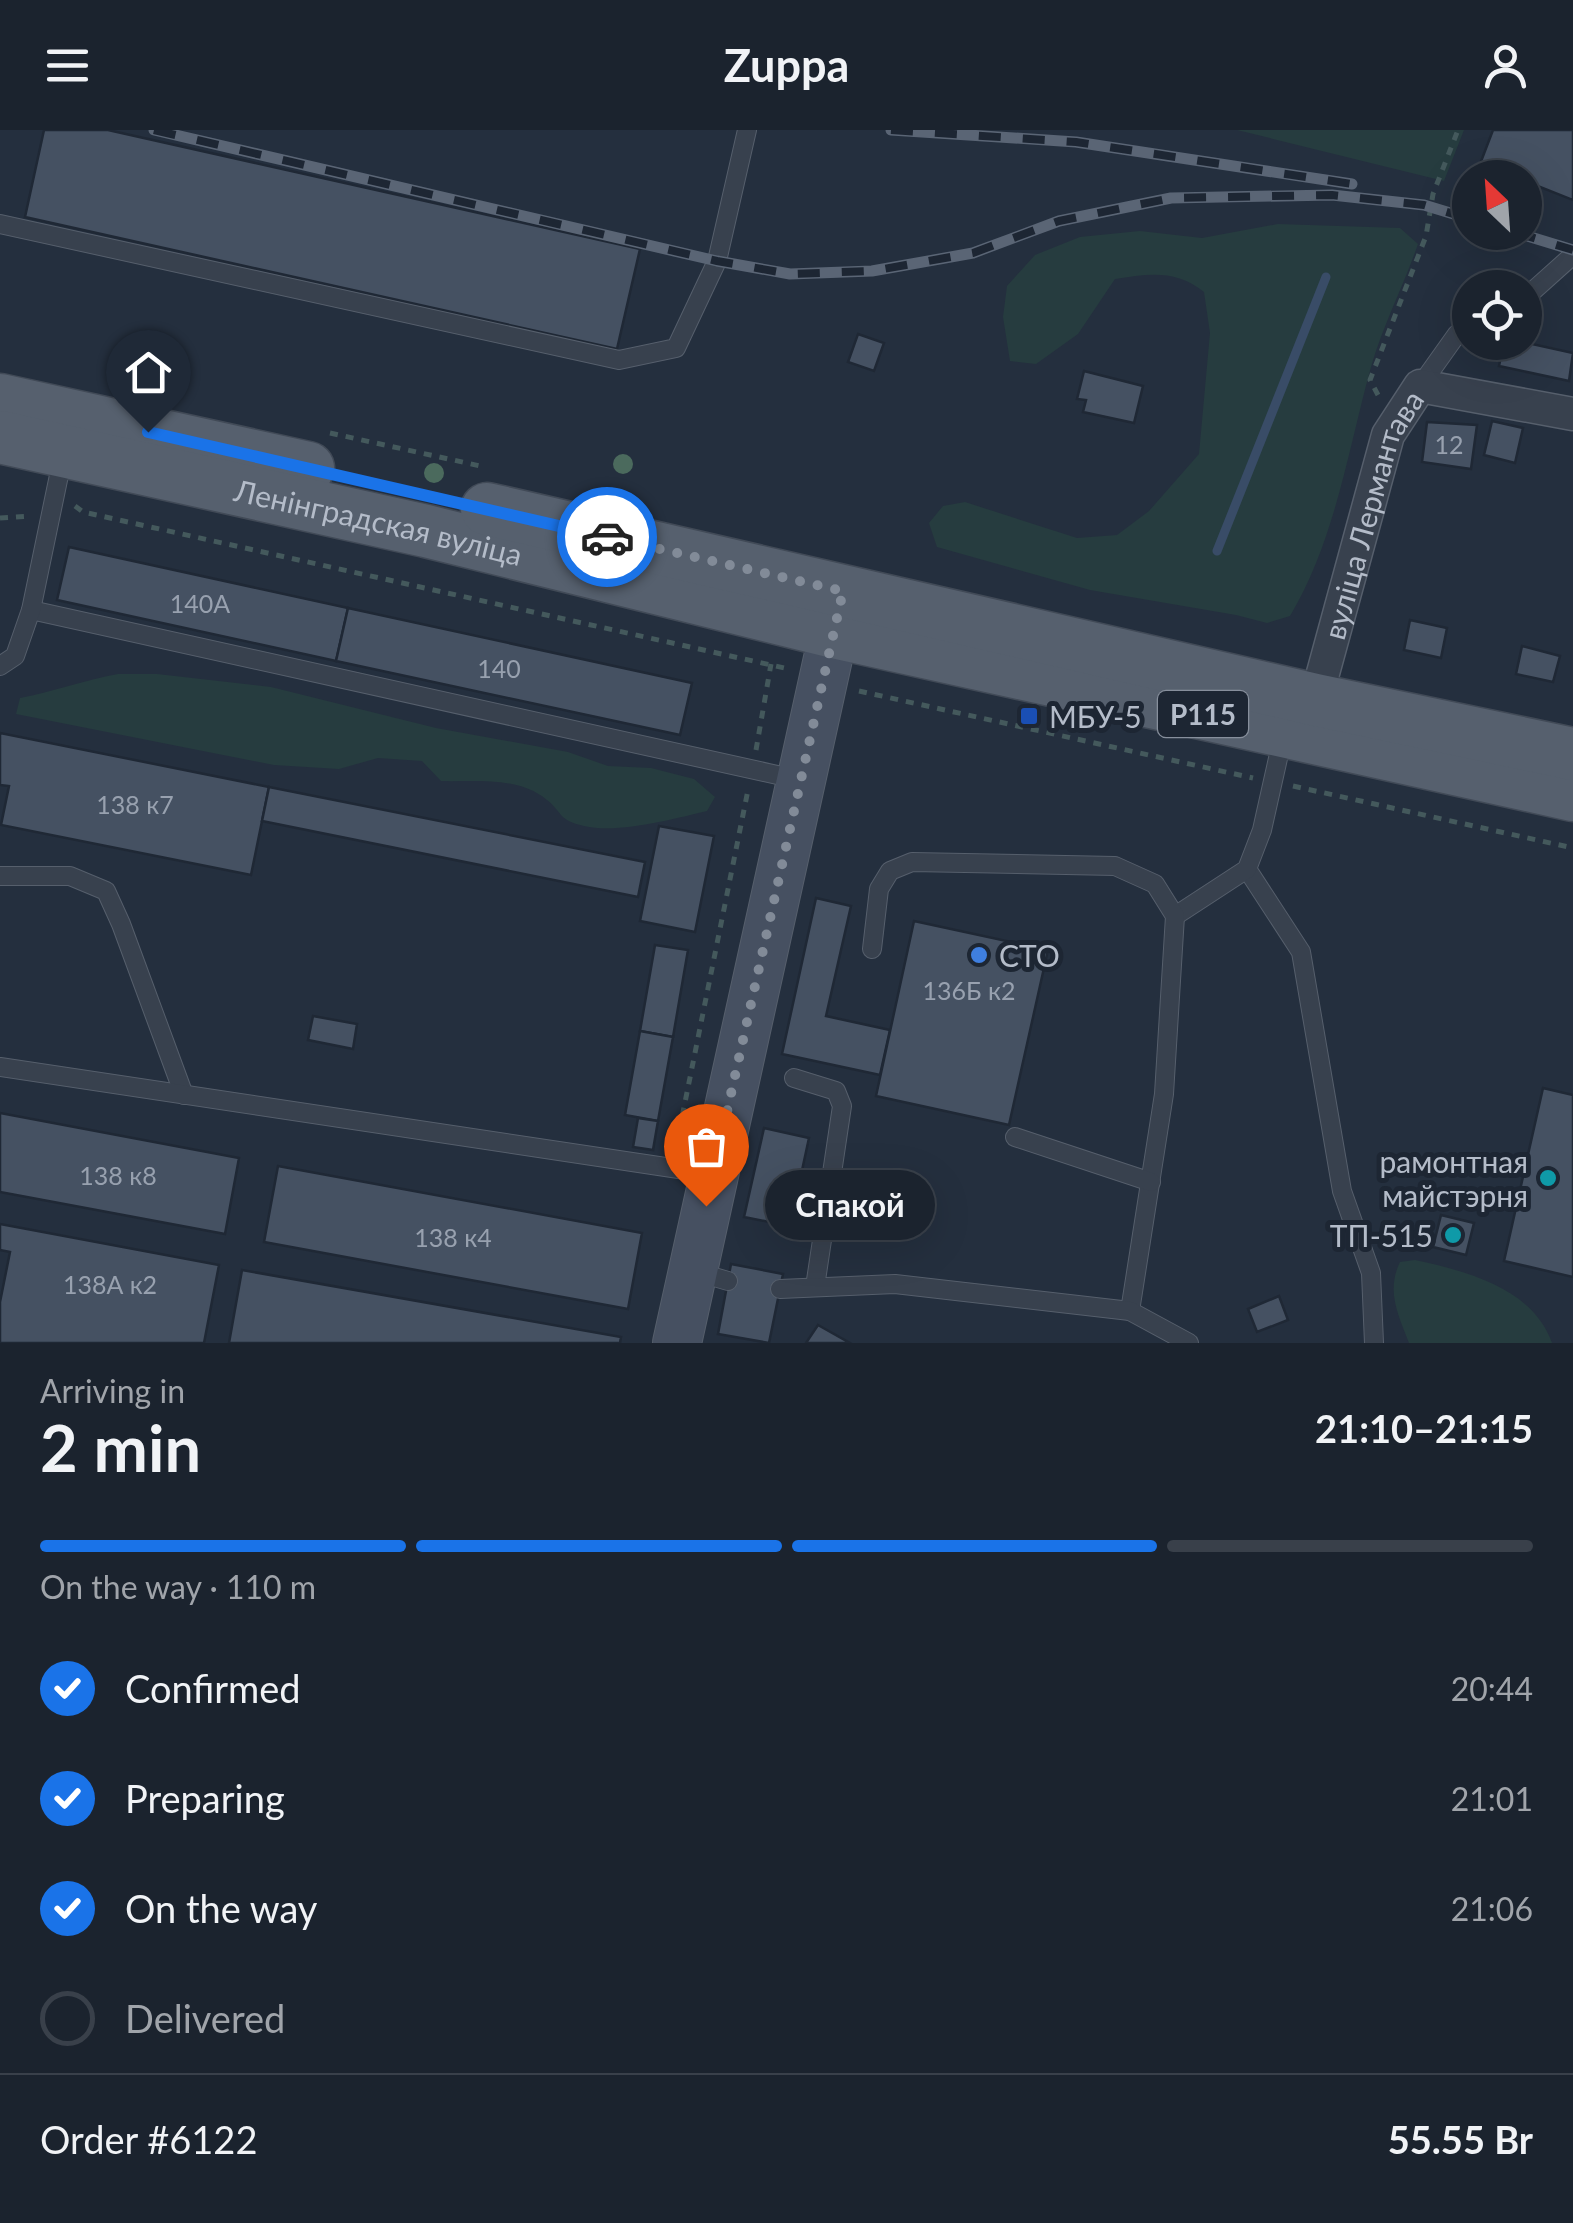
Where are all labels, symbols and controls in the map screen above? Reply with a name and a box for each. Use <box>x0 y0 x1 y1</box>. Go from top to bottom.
icon: menu <box>40 38 95 93</box>
text: Zuppa <box>724 38 849 92</box>
icon: person <box>1478 38 1533 93</box>
north arrow <box>1452 160 1542 250</box>
map controls <box>1452 160 1542 360</box>
button: locate <box>1452 270 1542 360</box>
pin <box>106 330 191 433</box>
icon: home <box>121 345 176 400</box>
street label: вуліца Лермантава <box>1315 383 1430 643</box>
house number: 12 <box>1434 429 1464 459</box>
street label: Ленінградская вуліца <box>230 471 526 572</box>
courier <box>557 487 657 587</box>
icon: car <box>580 510 635 565</box>
house number: 140А <box>170 588 230 618</box>
house number: 140 <box>477 653 521 683</box>
road number: Р115 <box>1158 691 1248 737</box>
place label: МБУ-5 <box>1049 698 1142 734</box>
marker: МБУ-5 <box>1018 705 1040 727</box>
house number: 138 к7 <box>96 789 174 819</box>
place label: СТО <box>999 937 1060 973</box>
marker: СТО <box>968 944 990 966</box>
house number: 136Б к2 <box>923 975 1015 1005</box>
pin <box>664 1104 749 1207</box>
icon: bag <box>679 1119 734 1174</box>
place label: рамонтная майстэрня <box>1379 1143 1528 1213</box>
house number: 138 к8 <box>79 1160 157 1190</box>
marker: рамонтная майстэрня <box>1537 1167 1559 1189</box>
callout: Спакой <box>766 1171 936 1241</box>
text: Спакой <box>795 1185 905 1224</box>
place label: ТП-515 <box>1330 1217 1433 1253</box>
house number: 138 к4 <box>414 1222 492 1252</box>
marker: ТП-515 <box>1442 1224 1464 1246</box>
house number: 138А к2 <box>63 1269 157 1299</box>
text: Arriving in <box>40 1371 185 1410</box>
text: 21:10–21:15 <box>1315 1405 1533 1451</box>
text: 2 min <box>40 1408 201 1486</box>
text: On the way · 110 m <box>40 1567 316 1606</box>
icon: check <box>40 1661 95 1716</box>
text: Confirmed <box>125 1665 301 1711</box>
text: 20:44 <box>1451 1669 1533 1708</box>
icon: check <box>40 1771 95 1826</box>
text: Preparing <box>125 1775 285 1821</box>
text: 21:01 <box>1451 1779 1533 1818</box>
icon: check <box>40 1881 95 1936</box>
text: On the way <box>125 1885 317 1931</box>
text: 21:06 <box>1451 1889 1533 1928</box>
text: Delivered <box>125 1995 285 2041</box>
text: Order #6122 <box>40 2116 257 2162</box>
text: 55.55 Br <box>1388 2116 1533 2162</box>

